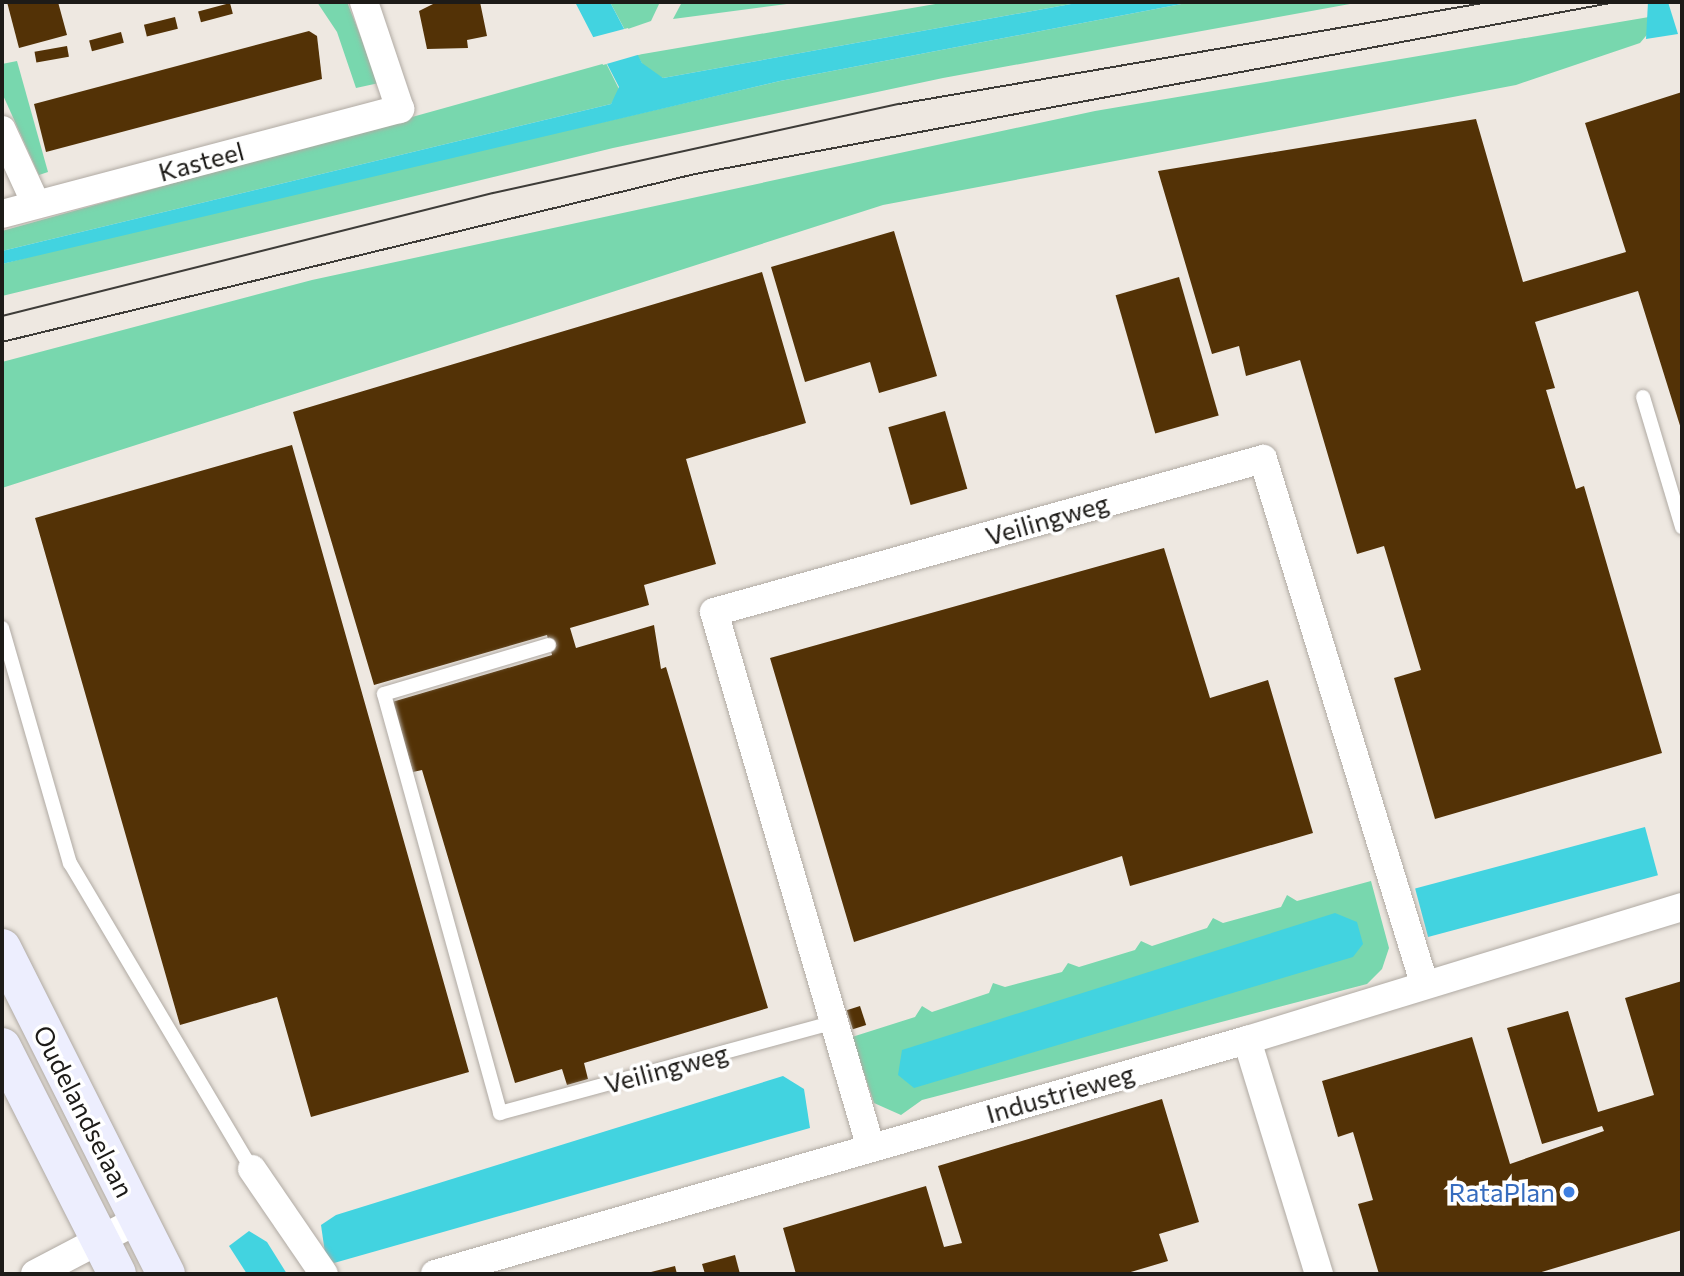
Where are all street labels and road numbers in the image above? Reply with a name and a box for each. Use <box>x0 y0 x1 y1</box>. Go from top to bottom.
street label: Kasteel <box>155 135 247 187</box>
street label: Veilingweg <box>982 487 1112 551</box>
street label: Oudelandselaan <box>27 1020 141 1202</box>
street label: Veilingweg <box>601 1037 731 1099</box>
street label: Industrieweg <box>982 1057 1138 1129</box>

